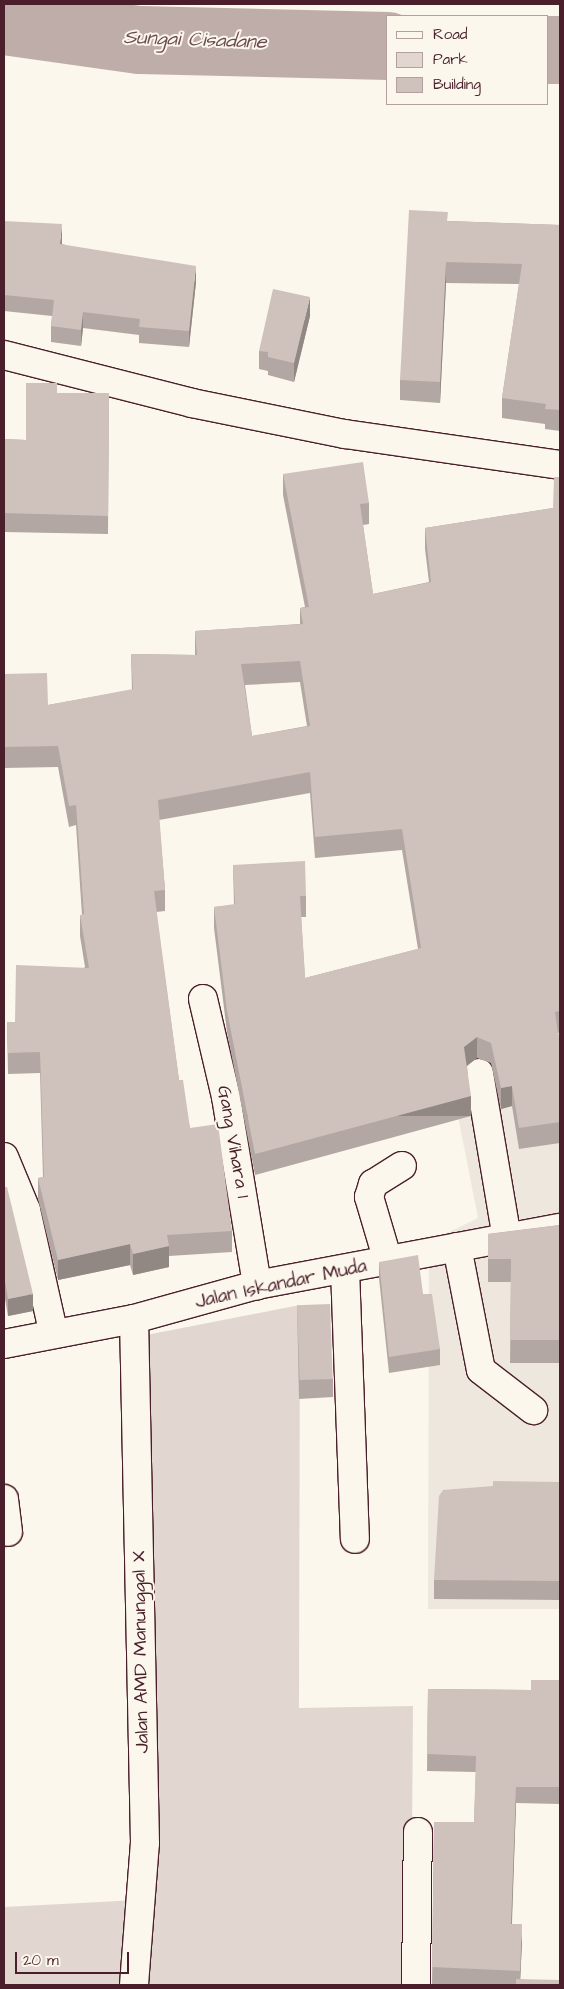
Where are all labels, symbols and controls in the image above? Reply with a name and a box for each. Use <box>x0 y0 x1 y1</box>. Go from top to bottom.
legend <box>386 15 549 105</box>
text: Road <box>433 24 467 45</box>
water label: Sungai Cisadane <box>123 26 267 54</box>
text: Park <box>433 49 468 70</box>
text: Building <box>433 74 481 95</box>
street label: Gang Vihara 1 <box>212 1084 254 1200</box>
street label: Jalan Iskandar Muda <box>193 1255 369 1313</box>
street label: Jalan AMD Manunggal X <box>128 1551 154 1753</box>
scale bar <box>18 1942 131 1974</box>
text: 20 m <box>23 1950 59 1971</box>

